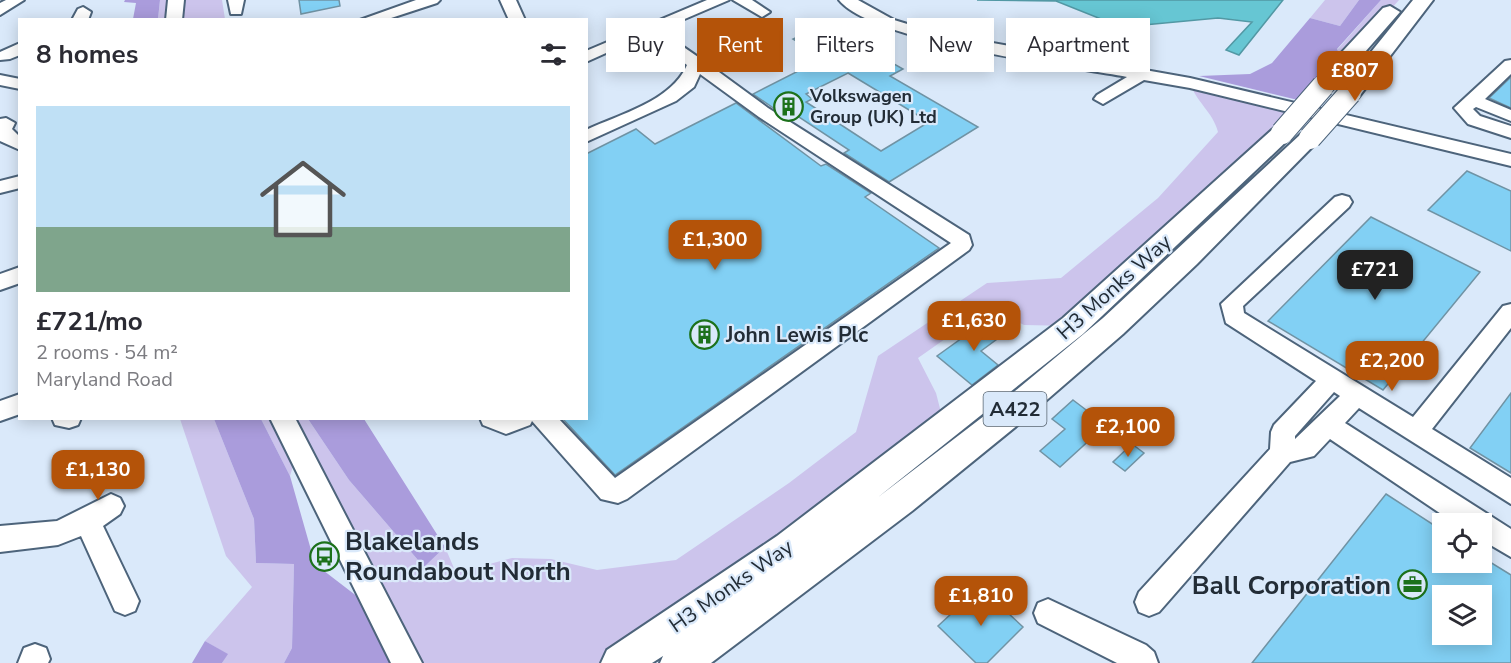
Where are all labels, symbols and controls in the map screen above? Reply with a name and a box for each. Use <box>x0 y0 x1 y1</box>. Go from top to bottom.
chip: Buy <box>606 18 685 72</box>
chip: Rent <box>697 18 783 72</box>
chip: Filters <box>795 18 895 72</box>
chip: New <box>907 18 994 72</box>
chip: Apartment <box>1006 18 1150 72</box>
text: 8 homes <box>36 37 138 72</box>
icon: filters <box>537 38 570 71</box>
pin: £807 <box>1319 51 1391 102</box>
text: £807 <box>1331 57 1379 84</box>
place label: Volkswagen Group (UK) Ltd <box>809 84 937 129</box>
building icon: Volkswagen Group (UK) Ltd <box>773 90 805 122</box>
icon: home <box>249 145 357 253</box>
pin: £1,300 <box>666 220 764 271</box>
text: £1,300 <box>683 226 747 253</box>
street label: H3 Monks Way <box>1051 228 1177 346</box>
pin: £721 <box>1339 250 1411 301</box>
text: £721 <box>1351 256 1399 283</box>
pin: £1,630 <box>925 301 1023 352</box>
text: £721/mo <box>36 304 143 339</box>
text: £1,630 <box>942 307 1006 334</box>
building icon: John Lewis Plc <box>689 319 721 351</box>
place label: John Lewis Plc <box>725 321 868 349</box>
text: 2 rooms · 54 m² <box>36 339 178 366</box>
pin: £2,200 <box>1343 341 1441 392</box>
text: £2,200 <box>1360 347 1424 374</box>
text: Maryland Road <box>36 366 173 393</box>
road number: A422 <box>984 392 1046 426</box>
pin: £2,100 <box>1079 407 1177 458</box>
text: £2,100 <box>1096 413 1160 440</box>
pin: £1,130 <box>49 450 147 501</box>
text: £1,130 <box>66 456 130 483</box>
map controls <box>1432 513 1492 645</box>
button: locate <box>1432 513 1492 573</box>
place label: Blakelands Roundabout North <box>345 524 571 589</box>
street label: H3 Monks Way <box>664 533 799 639</box>
bus stop icon: Blakelands Roundabout North <box>308 540 340 572</box>
place label: Ball Corporation <box>1192 568 1391 603</box>
office icon: Ball Corporation <box>1396 569 1428 601</box>
pin: £1,810 <box>932 576 1030 627</box>
text: £1,810 <box>949 582 1013 609</box>
button: layers <box>1432 585 1492 645</box>

